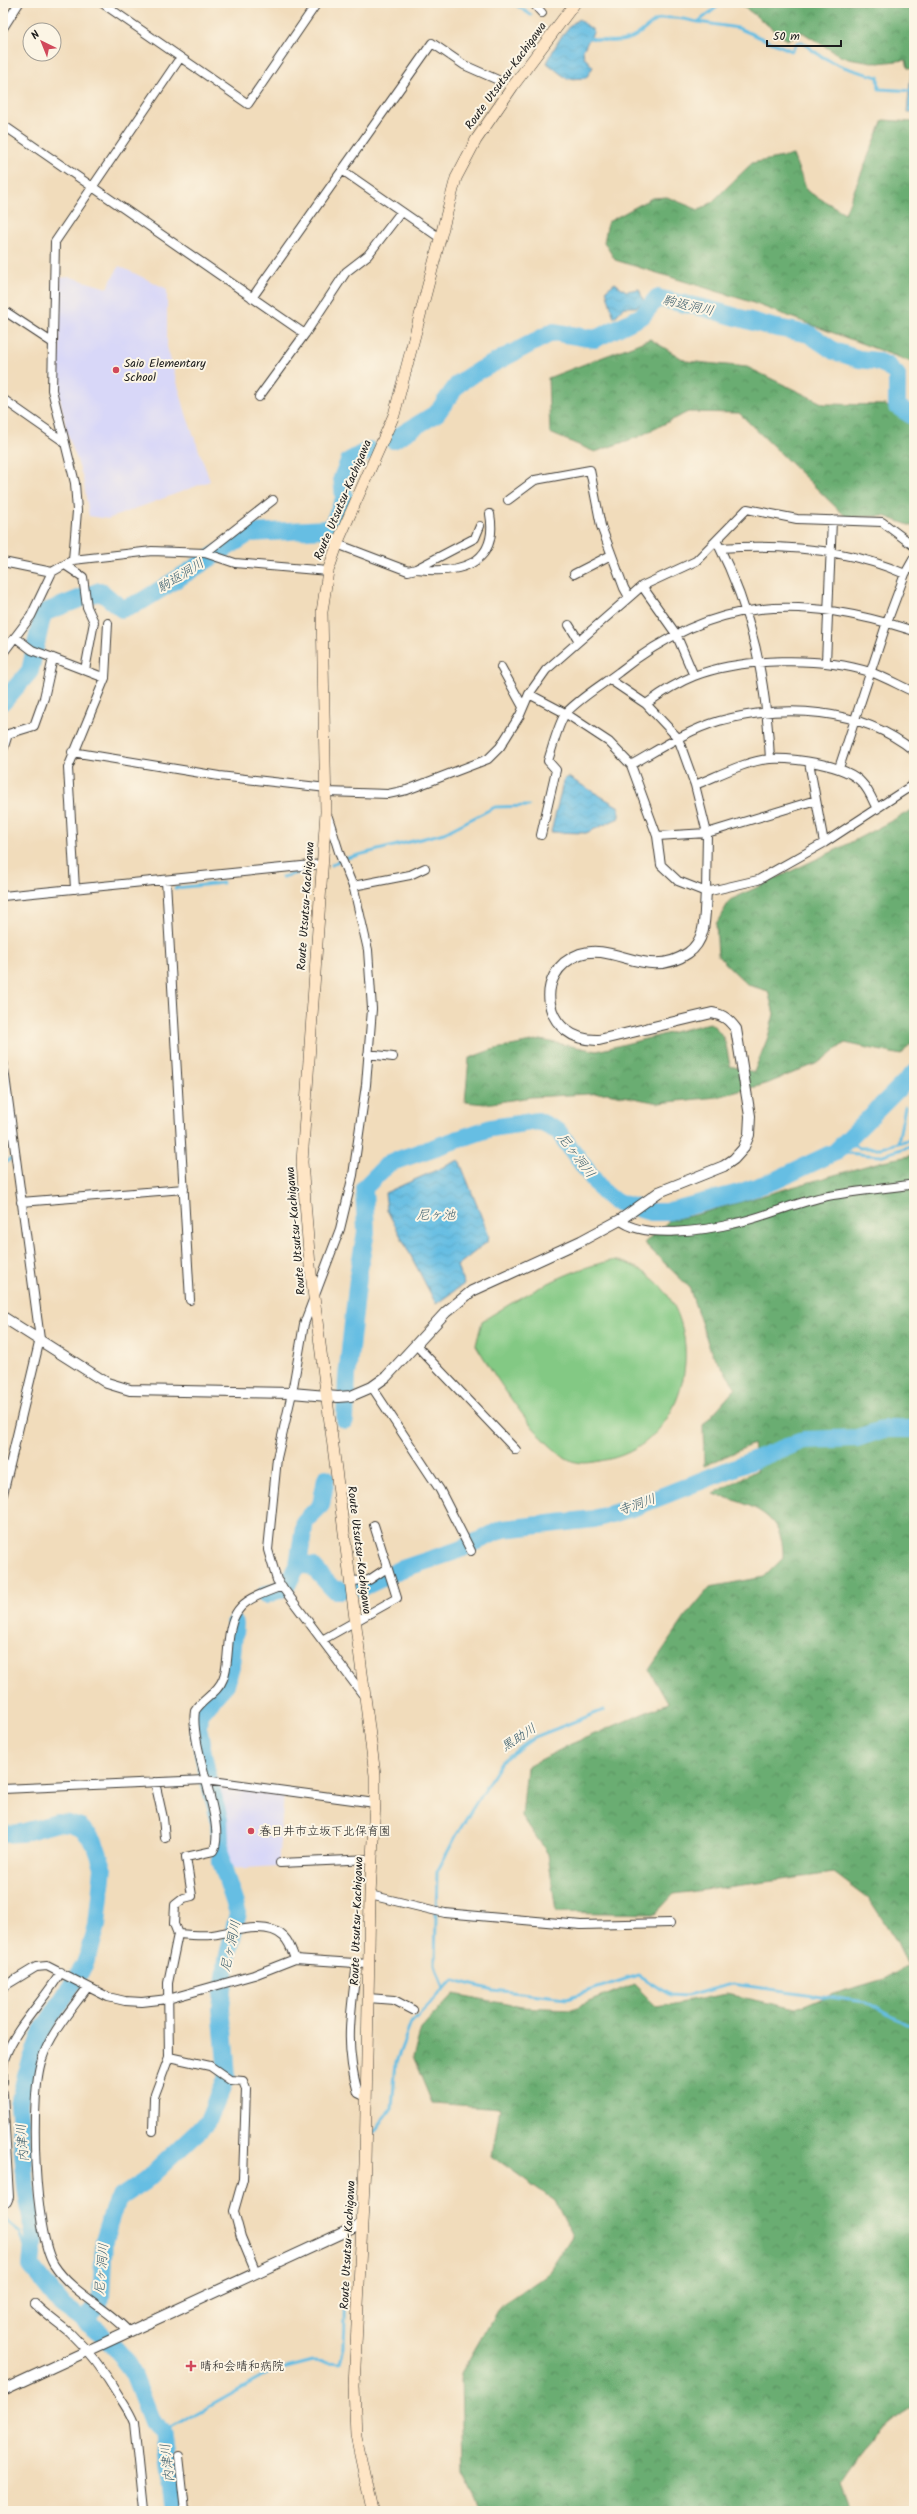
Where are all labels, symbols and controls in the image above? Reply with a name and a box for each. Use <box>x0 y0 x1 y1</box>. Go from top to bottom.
street label: Route Utsutsu-Kachigawa <box>460 18 552 134</box>
north arrow <box>22 22 62 62</box>
scale bar <box>767 22 841 48</box>
text: N <box>27 26 45 44</box>
text: 50 m <box>773 27 800 46</box>
water label: 駒返洞川 <box>660 290 716 322</box>
place label: Saio Elementary School <box>124 354 206 387</box>
marker: Saio Elementary School <box>111 365 121 375</box>
street label: Route Utsutsu-Kachigawa <box>309 436 377 563</box>
water label: 駒返洞川 <box>153 553 209 599</box>
street label: Route Utsutsu-Kachigawa <box>292 841 320 971</box>
water label: 尼ヶ洞川 <box>552 1129 600 1183</box>
street label: Route Utsutsu-Kachigawa <box>281 1165 311 1296</box>
water label: 尼ヶ池 <box>416 1205 456 1226</box>
street label: Route Utsutsu-Kachigawa <box>342 1485 376 1616</box>
water label: 寺洞川 <box>615 1489 659 1521</box>
water label: 黒助川 <box>497 1719 541 1757</box>
place label: 春日井市立坂下北保育園 <box>259 1822 391 1841</box>
marker: 春日井市立坂下北保育園 <box>246 1826 256 1836</box>
street label: Route Utsutsu-Kachigawa <box>345 1856 369 1986</box>
water label: 尼ヶ洞川 <box>215 1918 247 1974</box>
water label: 内津川 <box>11 2123 35 2163</box>
street label: Route Utsutsu-Kachigawa <box>335 2180 361 2310</box>
water label: 尼ヶ洞川 <box>89 2242 115 2296</box>
place label: 晴和会晴和病院 <box>200 2357 284 2376</box>
marker: 晴和会晴和病院 <box>185 2360 197 2372</box>
water label: 内津川 <box>155 2442 181 2484</box>

